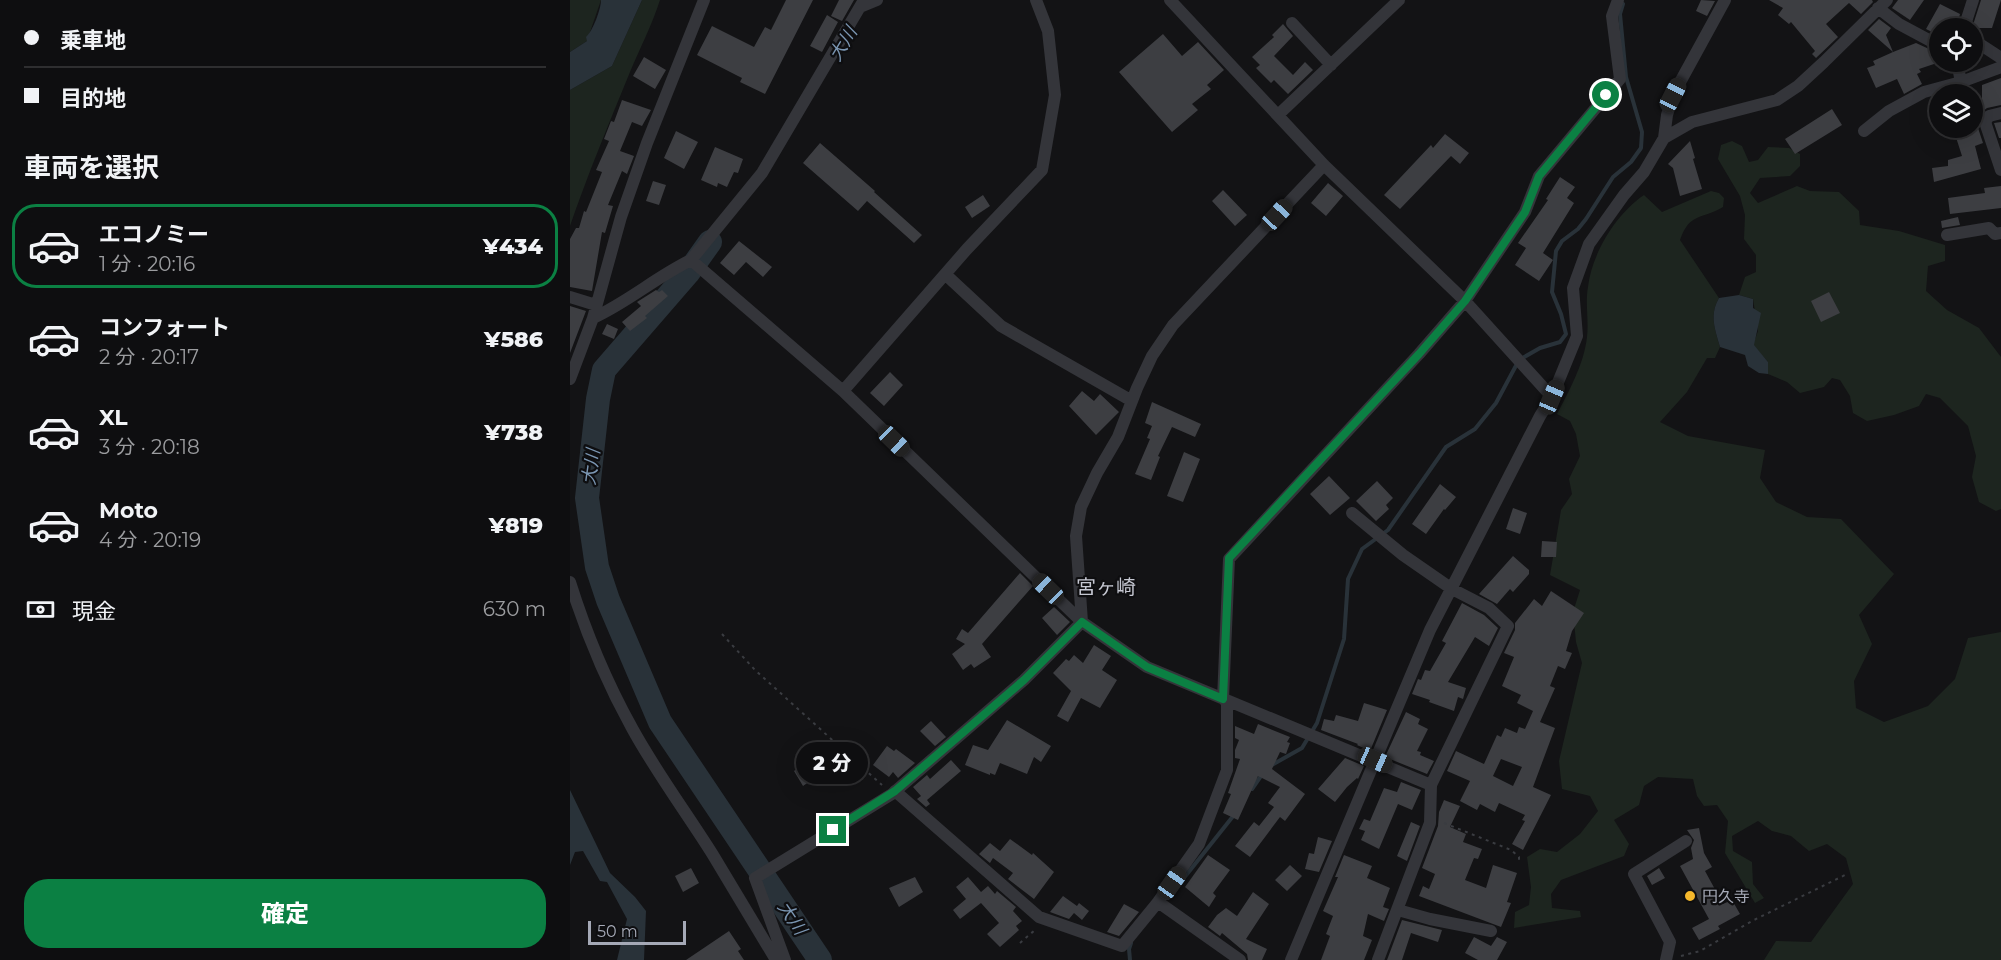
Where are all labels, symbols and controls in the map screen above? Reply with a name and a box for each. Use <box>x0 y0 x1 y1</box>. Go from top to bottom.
map controls <box>1929 18 1983 138</box>
button: locate <box>1929 18 1983 72</box>
water label: 大川 <box>824 21 863 65</box>
text: 乗車地 <box>60 27 126 54</box>
car <box>1657 75 1689 115</box>
route start <box>1592 81 1619 108</box>
button: layers <box>1929 84 1983 138</box>
text: 目的地 <box>60 85 126 112</box>
text: 車両を選択 <box>24 151 159 184</box>
car <box>1258 196 1296 234</box>
icon: car <box>27 219 81 273</box>
text: エコノミー <box>99 221 209 248</box>
text: ¥434 <box>483 233 543 260</box>
text: 1 分 · 20:16 <box>99 252 195 276</box>
icon: car <box>27 312 81 366</box>
text: コンフォート <box>99 314 230 341</box>
text: ¥586 <box>484 326 543 353</box>
text: 2 分 · 20:17 <box>99 345 199 369</box>
car <box>1537 377 1567 417</box>
text: XL <box>99 404 128 431</box>
icon: car <box>27 405 81 459</box>
text: ¥738 <box>484 419 543 446</box>
car <box>875 422 913 460</box>
text: 3 分 · 20:18 <box>99 435 200 459</box>
water label: 大川 <box>578 446 605 486</box>
text: Moto <box>99 497 158 524</box>
icon: car <box>27 498 81 552</box>
text: ¥819 <box>489 512 543 539</box>
text: 4 分 · 20:19 <box>99 528 201 552</box>
car <box>1029 570 1067 608</box>
district label: 宮ヶ崎 <box>1076 575 1136 599</box>
icon: cash <box>24 593 57 626</box>
text: 630 m <box>483 597 546 621</box>
text: 現金 <box>72 598 116 625</box>
callout: 2 分 <box>797 743 869 785</box>
car <box>1355 744 1395 776</box>
text: 2 分 <box>813 751 851 775</box>
route end <box>819 816 846 843</box>
car <box>1154 863 1190 903</box>
button: 確定 <box>24 879 546 948</box>
place label: 円久寺 <box>1702 887 1750 906</box>
marker: 円久寺 <box>1683 889 1697 903</box>
water label: 大川 <box>773 897 812 941</box>
scale bar <box>588 918 686 946</box>
text: 50 m <box>597 922 638 941</box>

